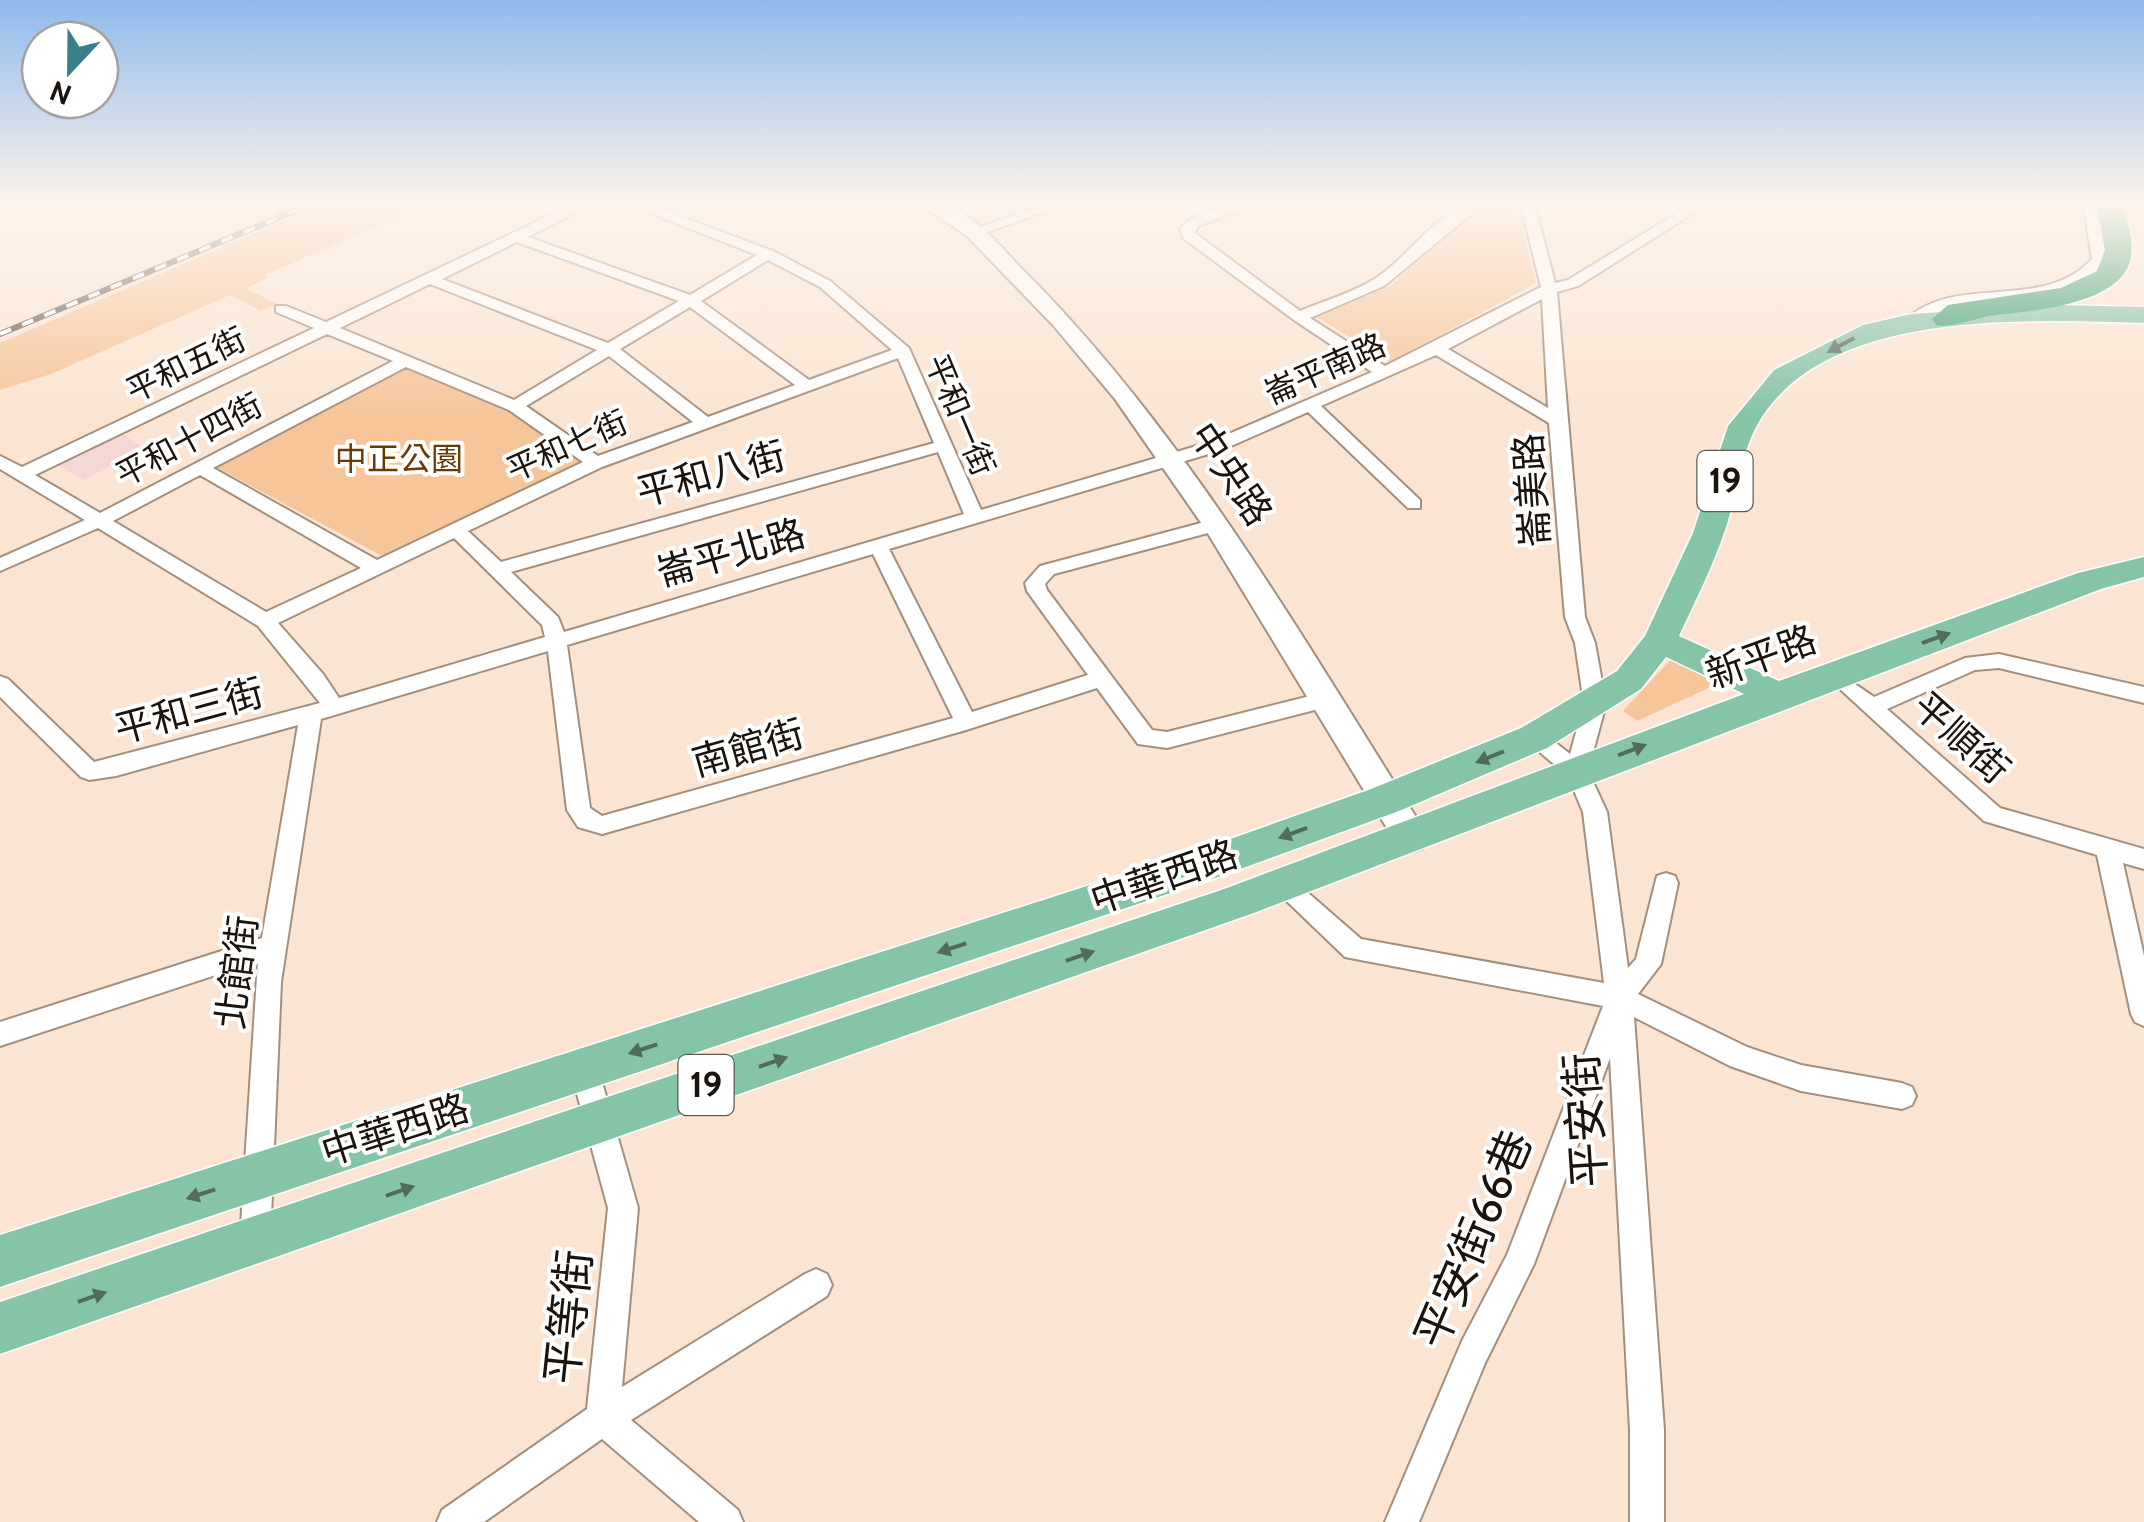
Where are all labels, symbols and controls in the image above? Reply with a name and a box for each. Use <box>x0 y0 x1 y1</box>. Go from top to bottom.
north arrow <box>20 20 120 120</box>
text: N <box>45 74 76 113</box>
street label: 平和五街 <box>120 319 252 410</box>
street label: 崙平南路 <box>1258 325 1391 412</box>
one-way arrow <box>1827 336 1855 353</box>
street label: 平和一街 <box>918 348 1003 481</box>
street label: 平和十四街 <box>109 385 269 494</box>
street label: 平和七街 <box>500 402 633 489</box>
street label: 中央路 <box>1180 413 1283 534</box>
street label: 平和八街 <box>631 431 790 516</box>
street label: 崙美路 <box>1504 432 1559 549</box>
park label: 中正公園 <box>335 439 463 478</box>
road number: 19 <box>1698 451 1752 511</box>
street label: 崙平北路 <box>651 509 810 596</box>
street label: 新平路 <box>1699 615 1822 698</box>
one-way arrow <box>1922 630 1952 645</box>
street label: 平和三街 <box>109 668 268 753</box>
street label: 平順街 <box>1903 682 2019 793</box>
street label: 南館街 <box>687 709 809 786</box>
one-way arrow <box>1617 742 1647 758</box>
one-way arrow <box>1475 749 1505 765</box>
one-way arrow <box>1278 826 1308 841</box>
street label: 中華西路 <box>1084 830 1243 923</box>
street label: 北館街 <box>206 912 267 1031</box>
one-way arrow <box>937 941 967 956</box>
one-way arrow <box>1065 947 1095 962</box>
one-way arrow <box>628 1042 658 1057</box>
street label: 平安街 <box>1553 1051 1617 1189</box>
one-way arrow <box>758 1054 788 1069</box>
road number: 19 <box>678 1055 734 1115</box>
street label: 中華西路 <box>315 1084 474 1175</box>
street label: 平安街66巷 <box>1403 1122 1543 1356</box>
one-way arrow <box>385 1183 415 1198</box>
one-way arrow <box>186 1187 216 1202</box>
street label: 平等街 <box>534 1247 602 1387</box>
one-way arrow <box>78 1288 108 1303</box>

